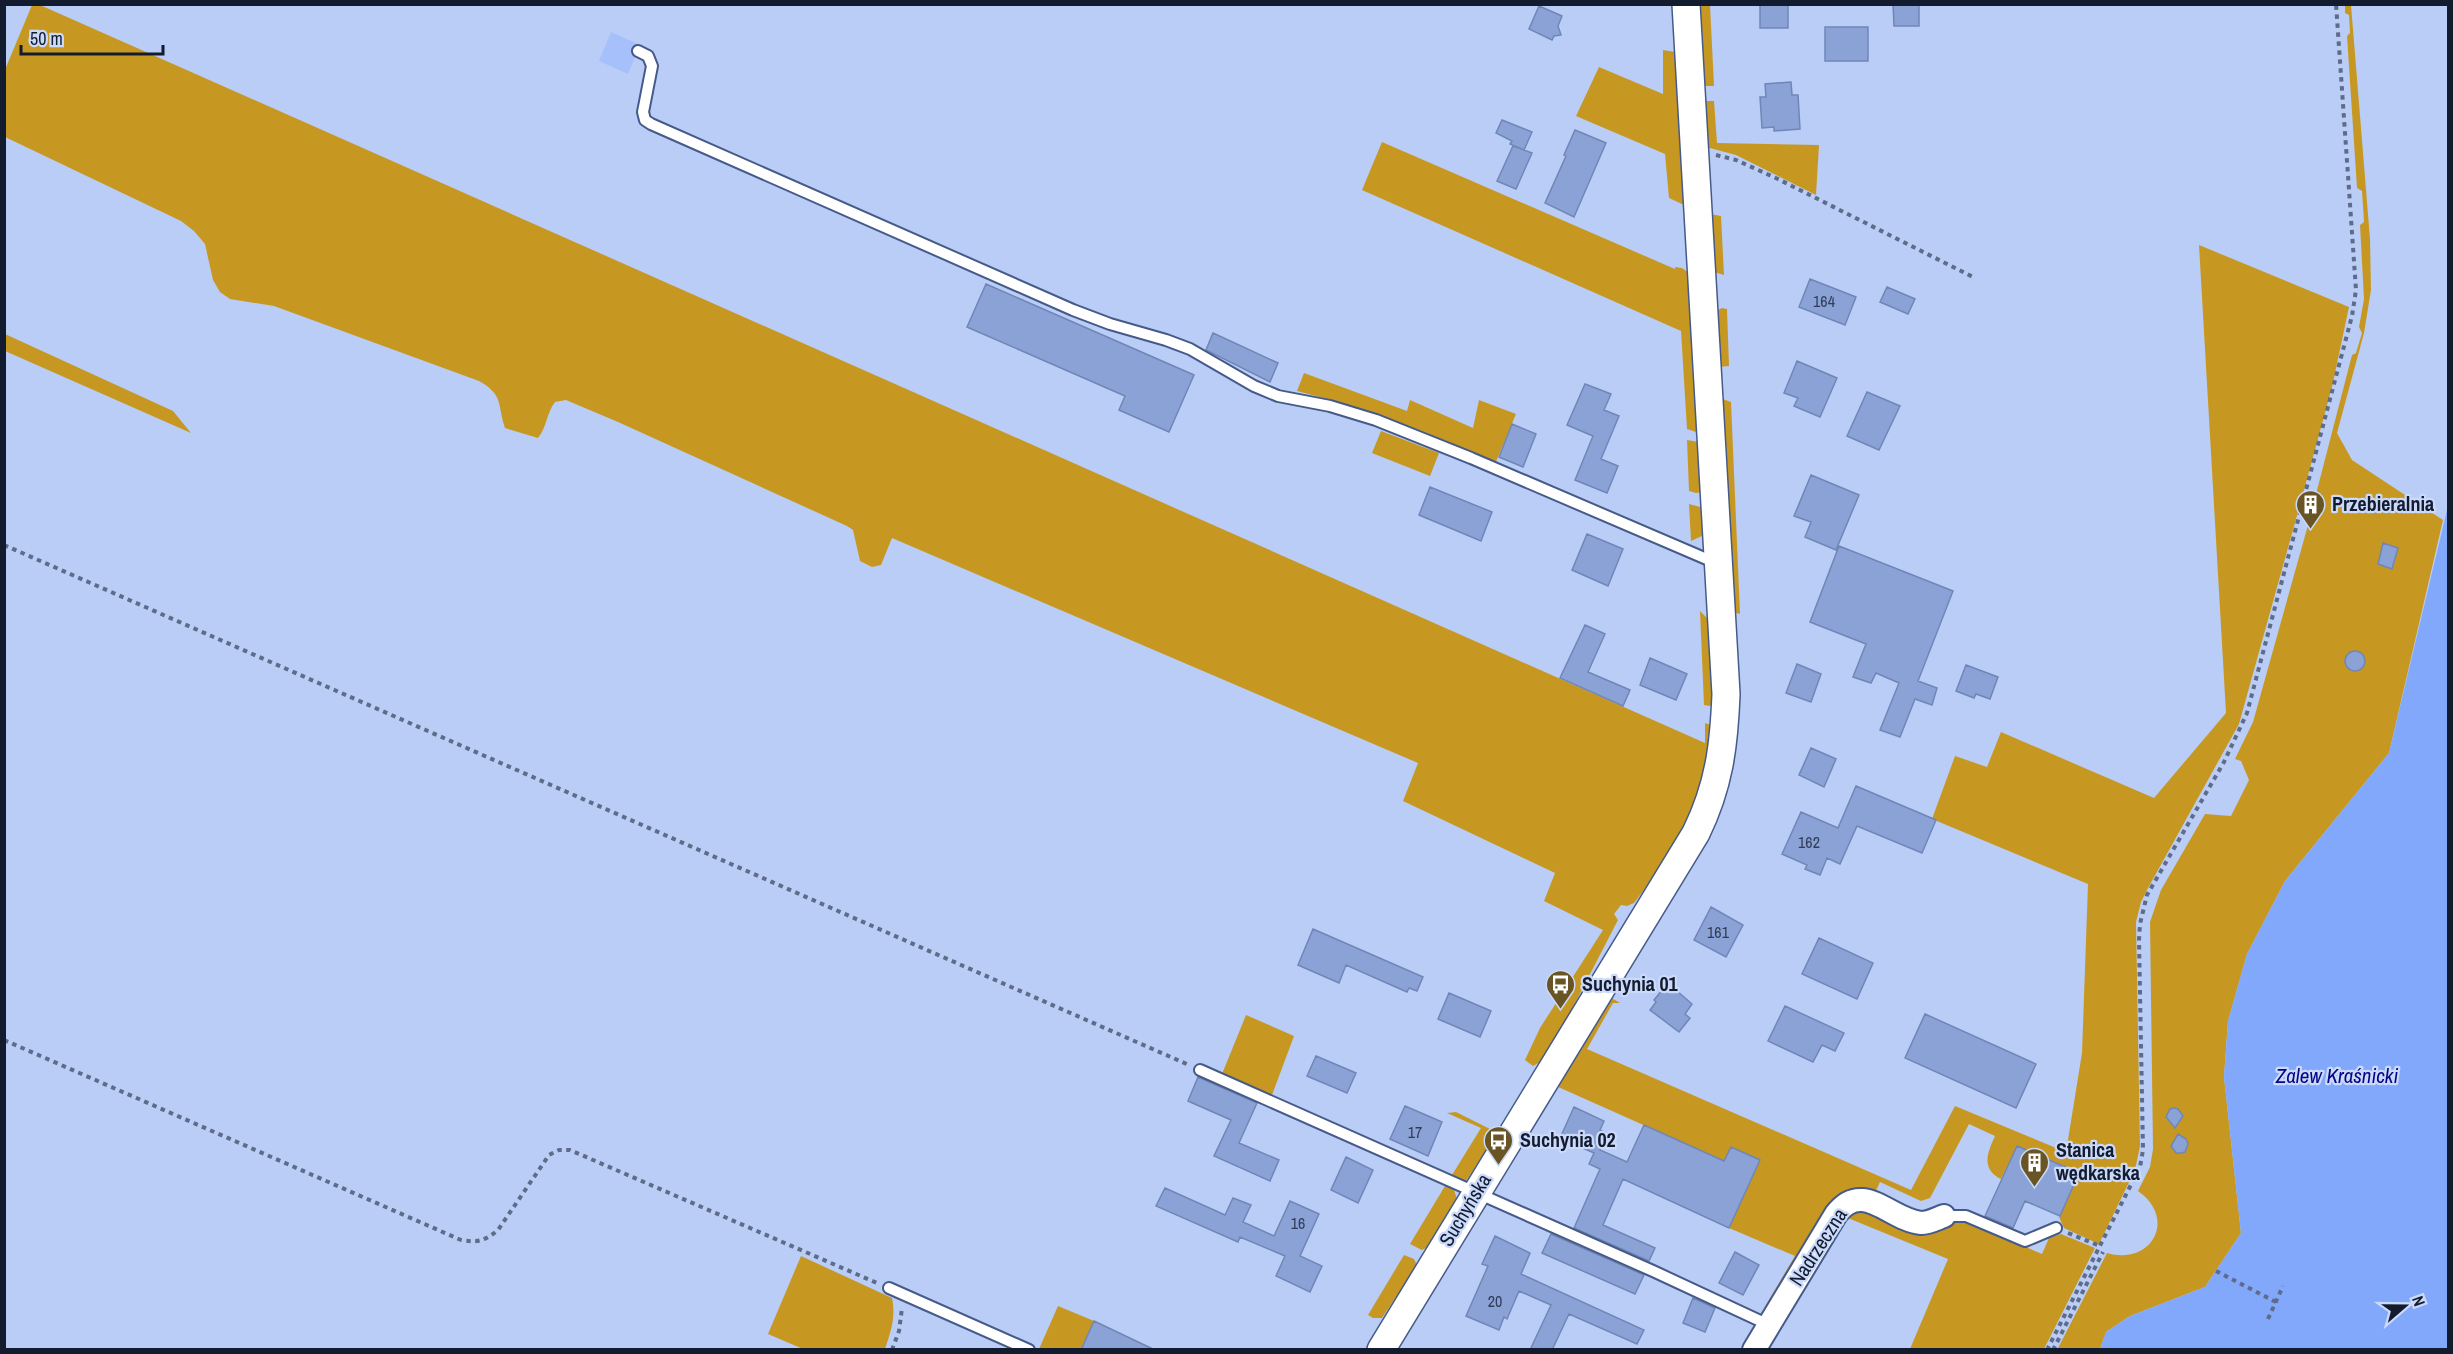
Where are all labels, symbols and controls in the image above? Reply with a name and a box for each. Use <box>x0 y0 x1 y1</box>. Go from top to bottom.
scale bar <box>21 18 164 56</box>
text: 50 m <box>30 26 63 51</box>
house number: 164 <box>1813 290 1835 312</box>
building icon: Przebieralnia <box>2295 488 2327 530</box>
place label: Przebieralnia <box>2332 490 2434 517</box>
house number: 162 <box>1798 831 1820 853</box>
house number: 161 <box>1707 921 1730 943</box>
bus stop icon: Suchynia 01 <box>1545 968 1577 1010</box>
place label: Suchynia 01 <box>1582 970 1679 997</box>
water label: Zalew Kraśnicki <box>2275 1061 2398 1090</box>
house number: 17 <box>1408 1121 1422 1143</box>
bus stop icon: Suchynia 02 <box>1483 1124 1515 1166</box>
place label: Suchynia 02 <box>1520 1126 1616 1153</box>
place label: Stanica wędkarska <box>2056 1136 2140 1186</box>
building icon: Stanica wędkarska <box>2019 1146 2051 1188</box>
street label: Suchyńska <box>1432 1168 1497 1251</box>
street label: Nadrzeczna <box>1782 1203 1853 1291</box>
house number: 16 <box>1291 1212 1305 1234</box>
north arrow <box>2375 1276 2435 1336</box>
house number: 20 <box>1488 1290 1502 1312</box>
text: N <box>2407 1293 2431 1309</box>

